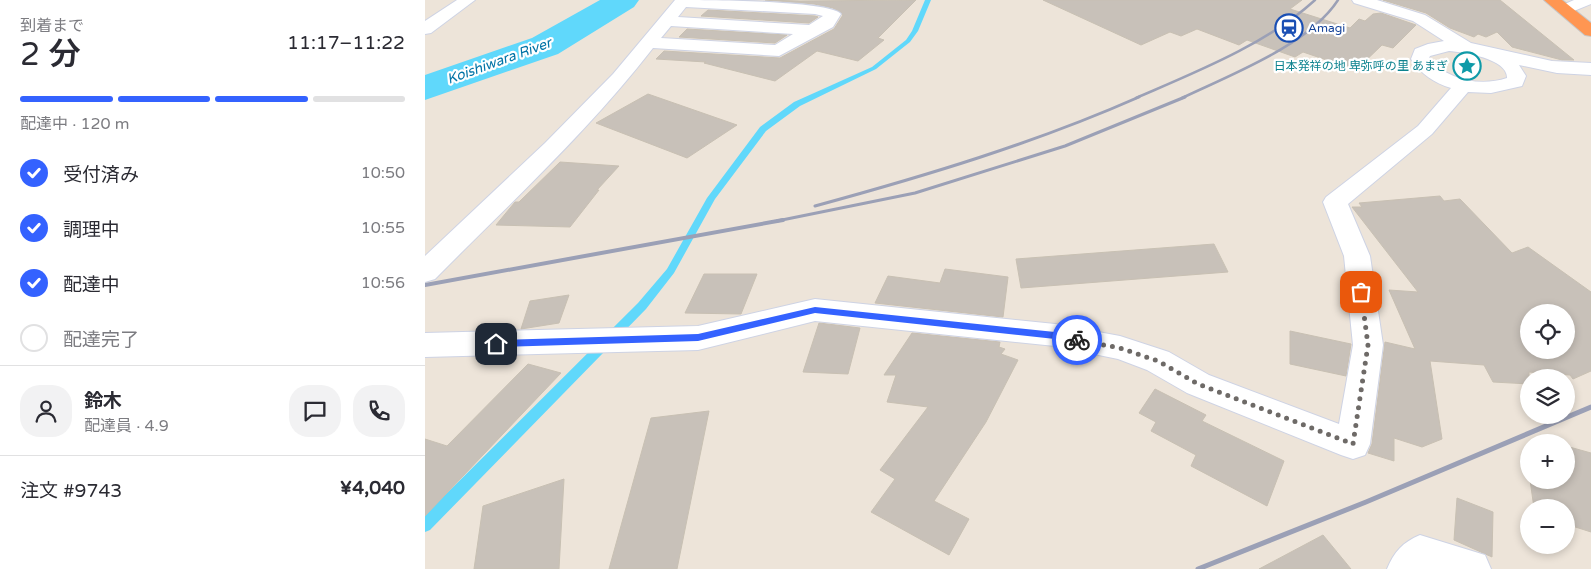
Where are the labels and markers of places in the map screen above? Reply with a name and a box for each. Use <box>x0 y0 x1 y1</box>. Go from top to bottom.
station icon: Amagi <box>1274 13 1304 43</box>
place label: Amagi <box>1308 21 1345 35</box>
place icon: 日本発祥の地 卑弥呼の里 あまぎ <box>1452 51 1482 81</box>
place label: 日本発祥の地 卑弥呼の里 あまぎ <box>1274 59 1448 73</box>
pin <box>1340 271 1382 313</box>
pin <box>475 323 517 365</box>

